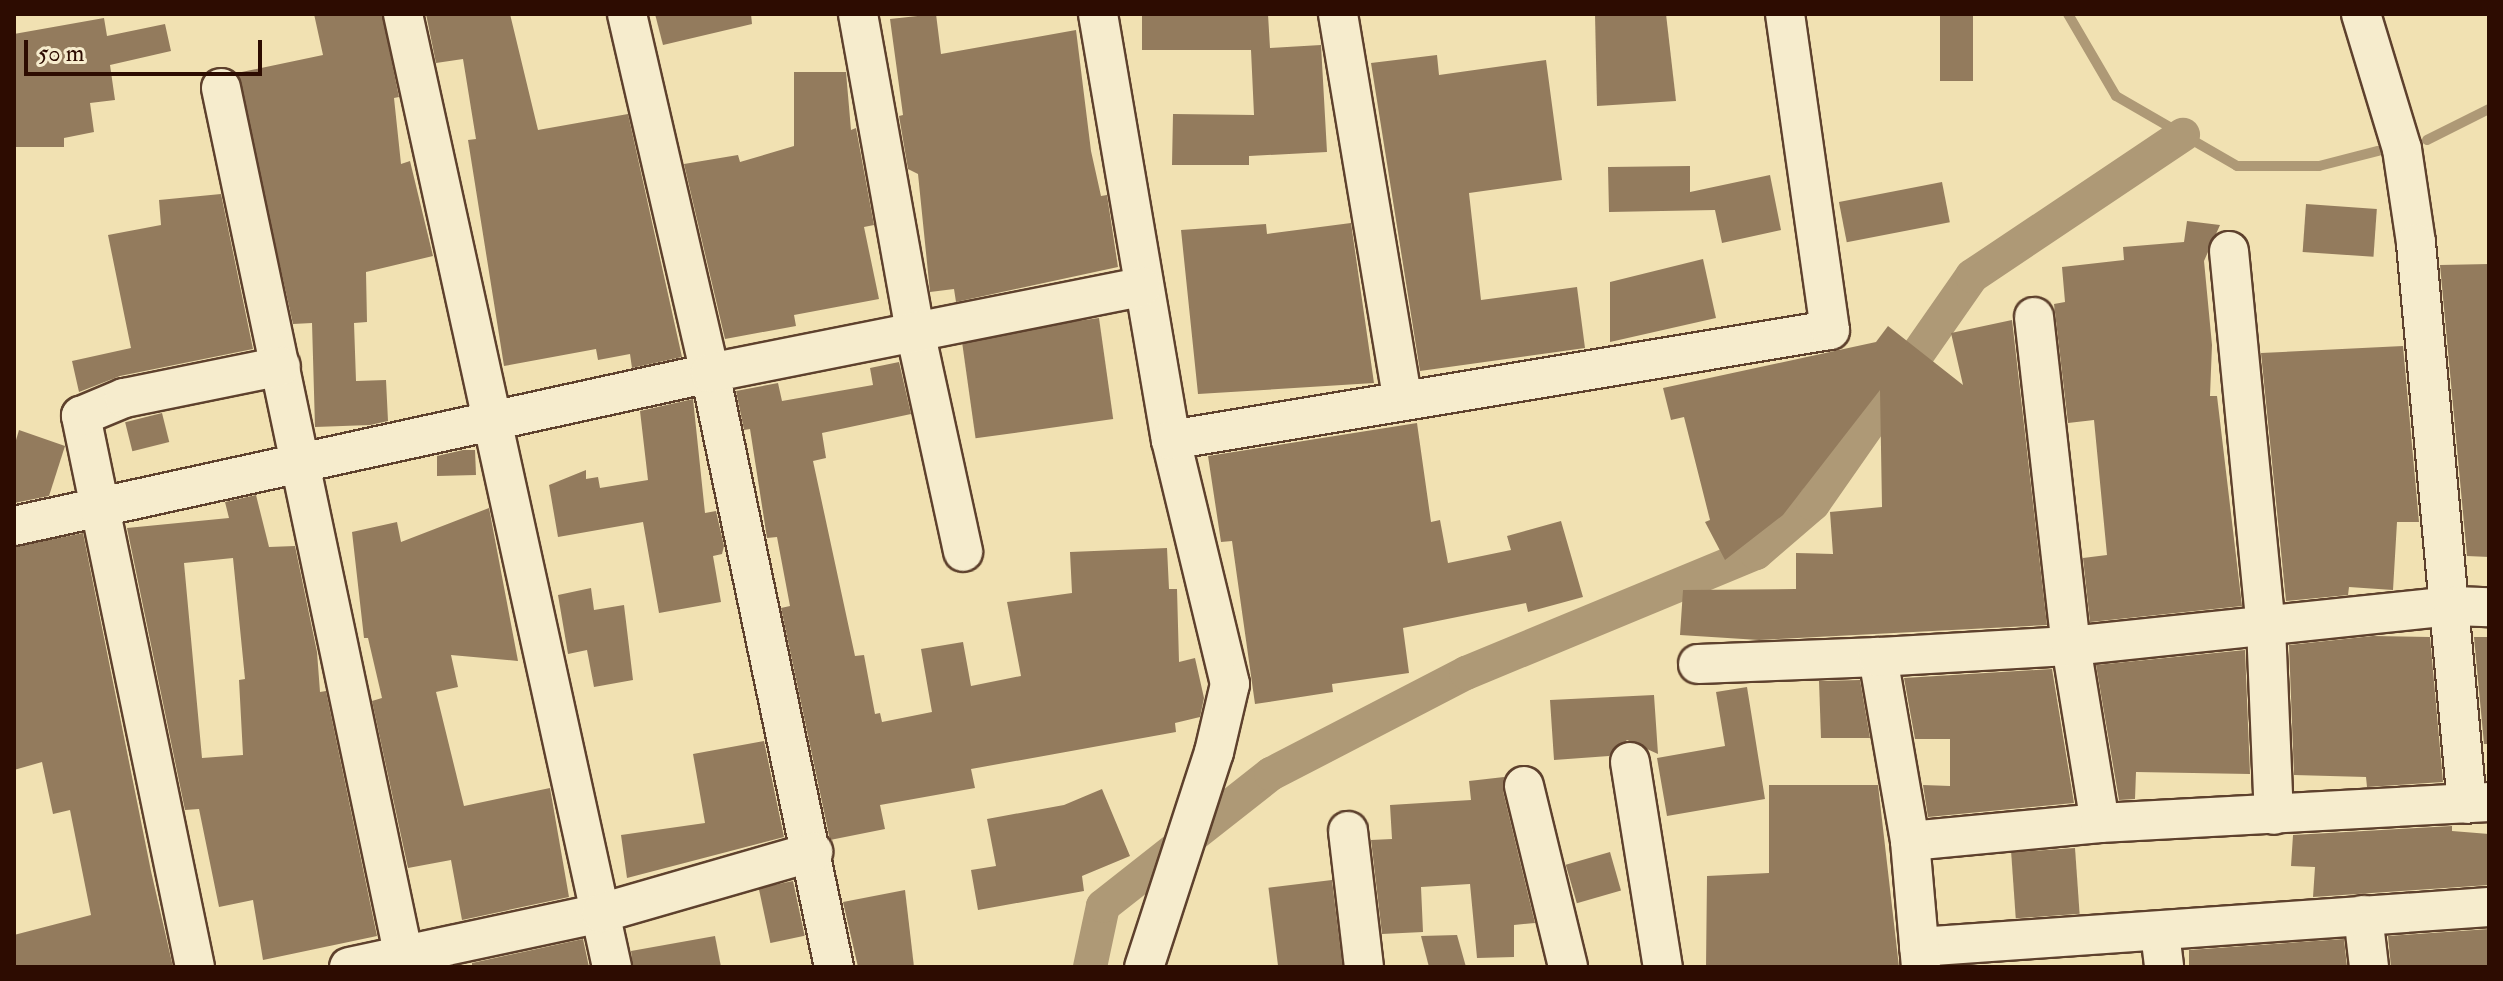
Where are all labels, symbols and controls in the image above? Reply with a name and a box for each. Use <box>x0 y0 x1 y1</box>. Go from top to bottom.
scale bar <box>28 24 266 74</box>
text: 50 m <box>38 38 84 69</box>

